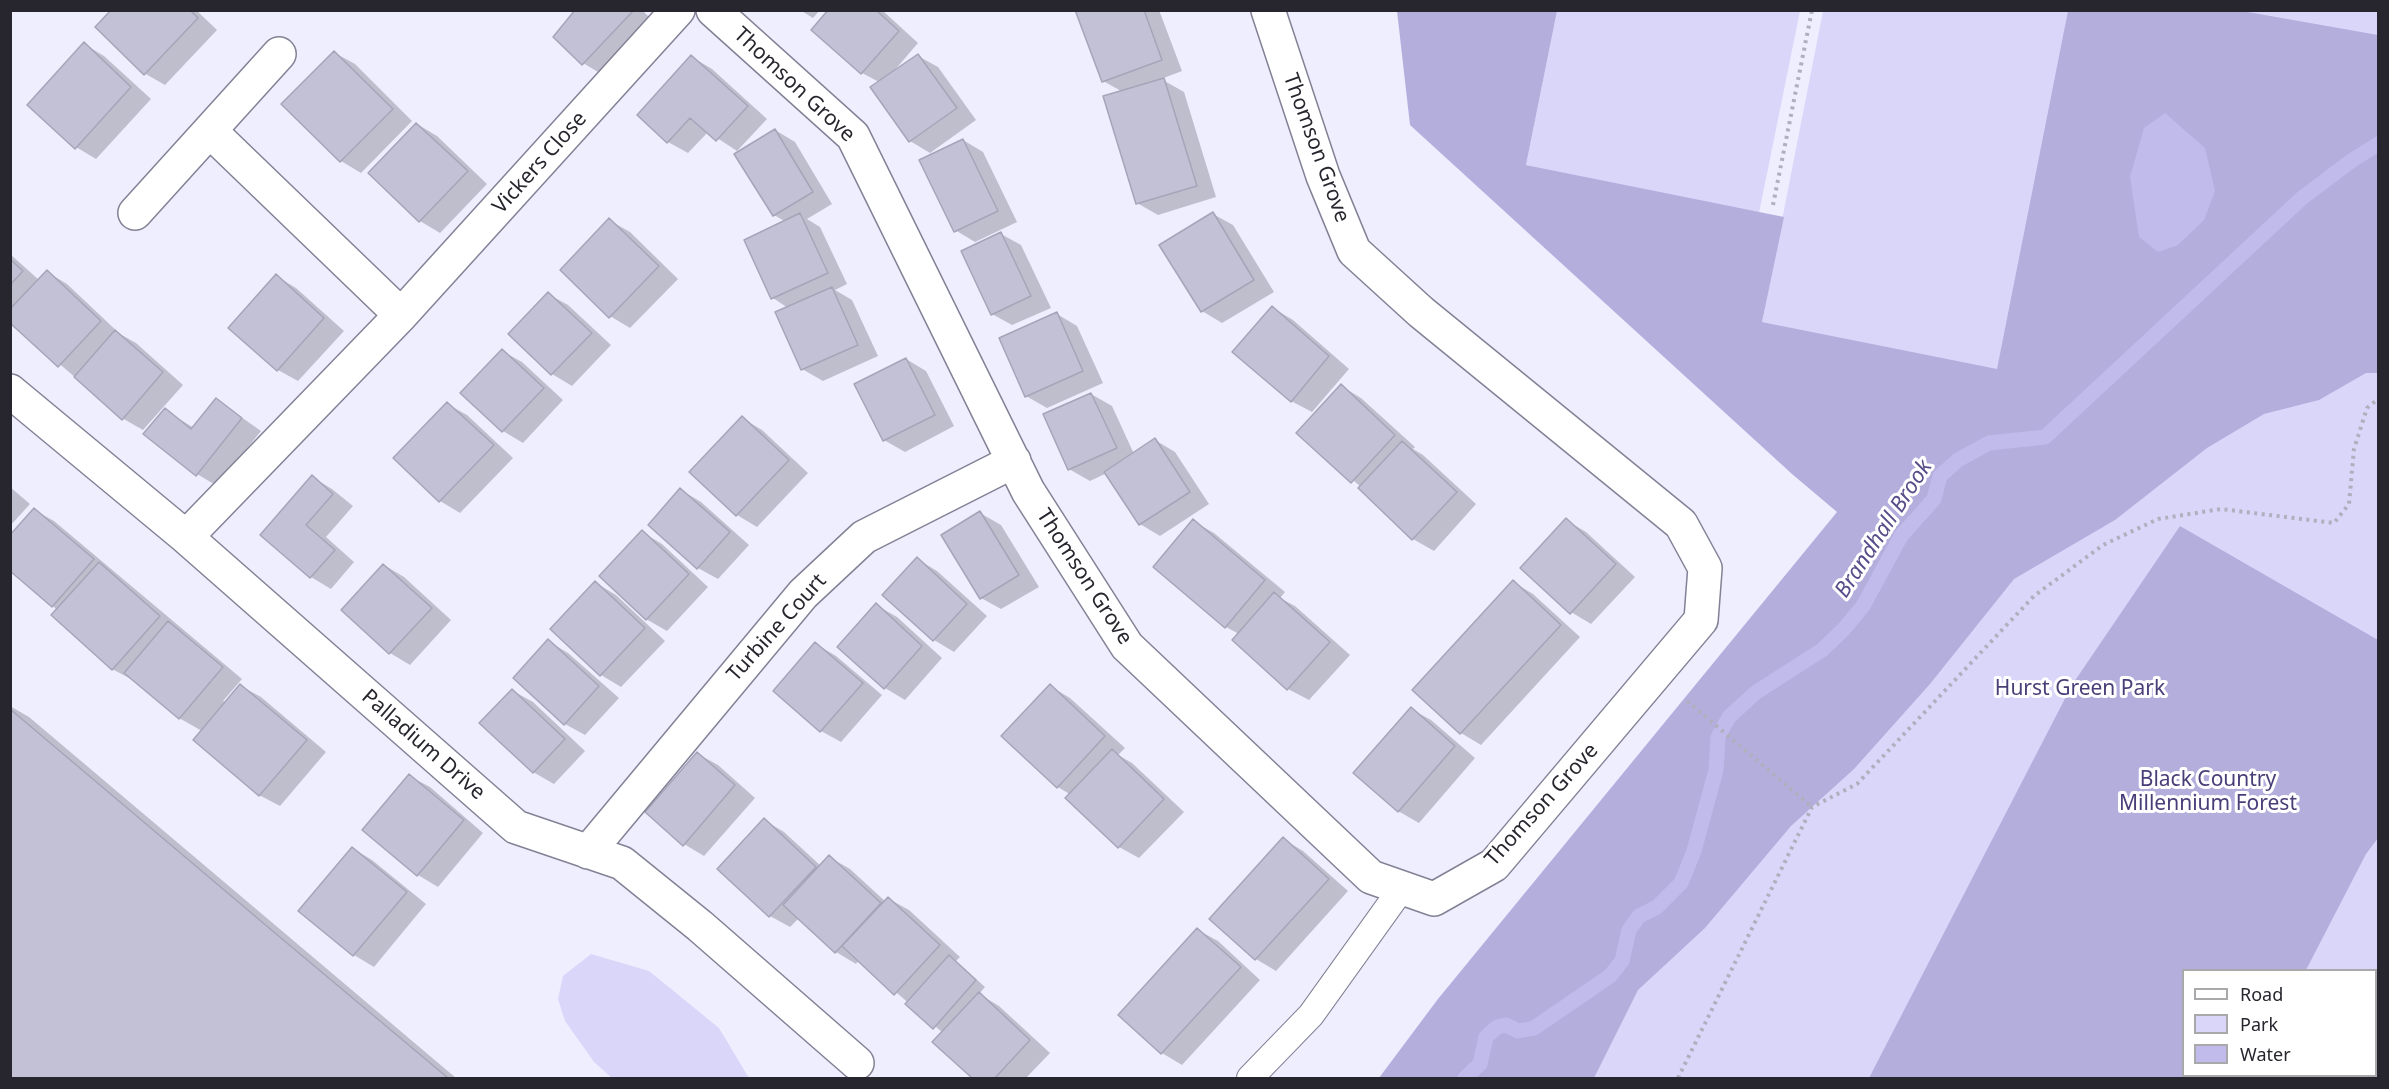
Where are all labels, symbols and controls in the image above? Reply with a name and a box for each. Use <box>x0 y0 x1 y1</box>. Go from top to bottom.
street label: Thomson Grove <box>728 22 860 148</box>
street label: Thomson Grove <box>1277 70 1355 226</box>
street label: Vickers Close <box>488 107 592 219</box>
water label: Brandhall Brook <box>1830 455 1938 603</box>
street label: Thomson Grove <box>1031 504 1137 650</box>
street label: Turbine Court <box>722 569 832 687</box>
park label: Hurst Green Park <box>1995 676 2165 702</box>
street label: Palladium Drive <box>356 685 490 805</box>
street label: Thomson Grove <box>1480 738 1604 872</box>
park label: Black Country Millennium Forest <box>2119 767 2297 817</box>
legend <box>2182 969 2377 1077</box>
text: Road <box>2240 982 2283 1006</box>
text: Park <box>2240 1012 2278 1036</box>
text: Water <box>2240 1042 2291 1066</box>

